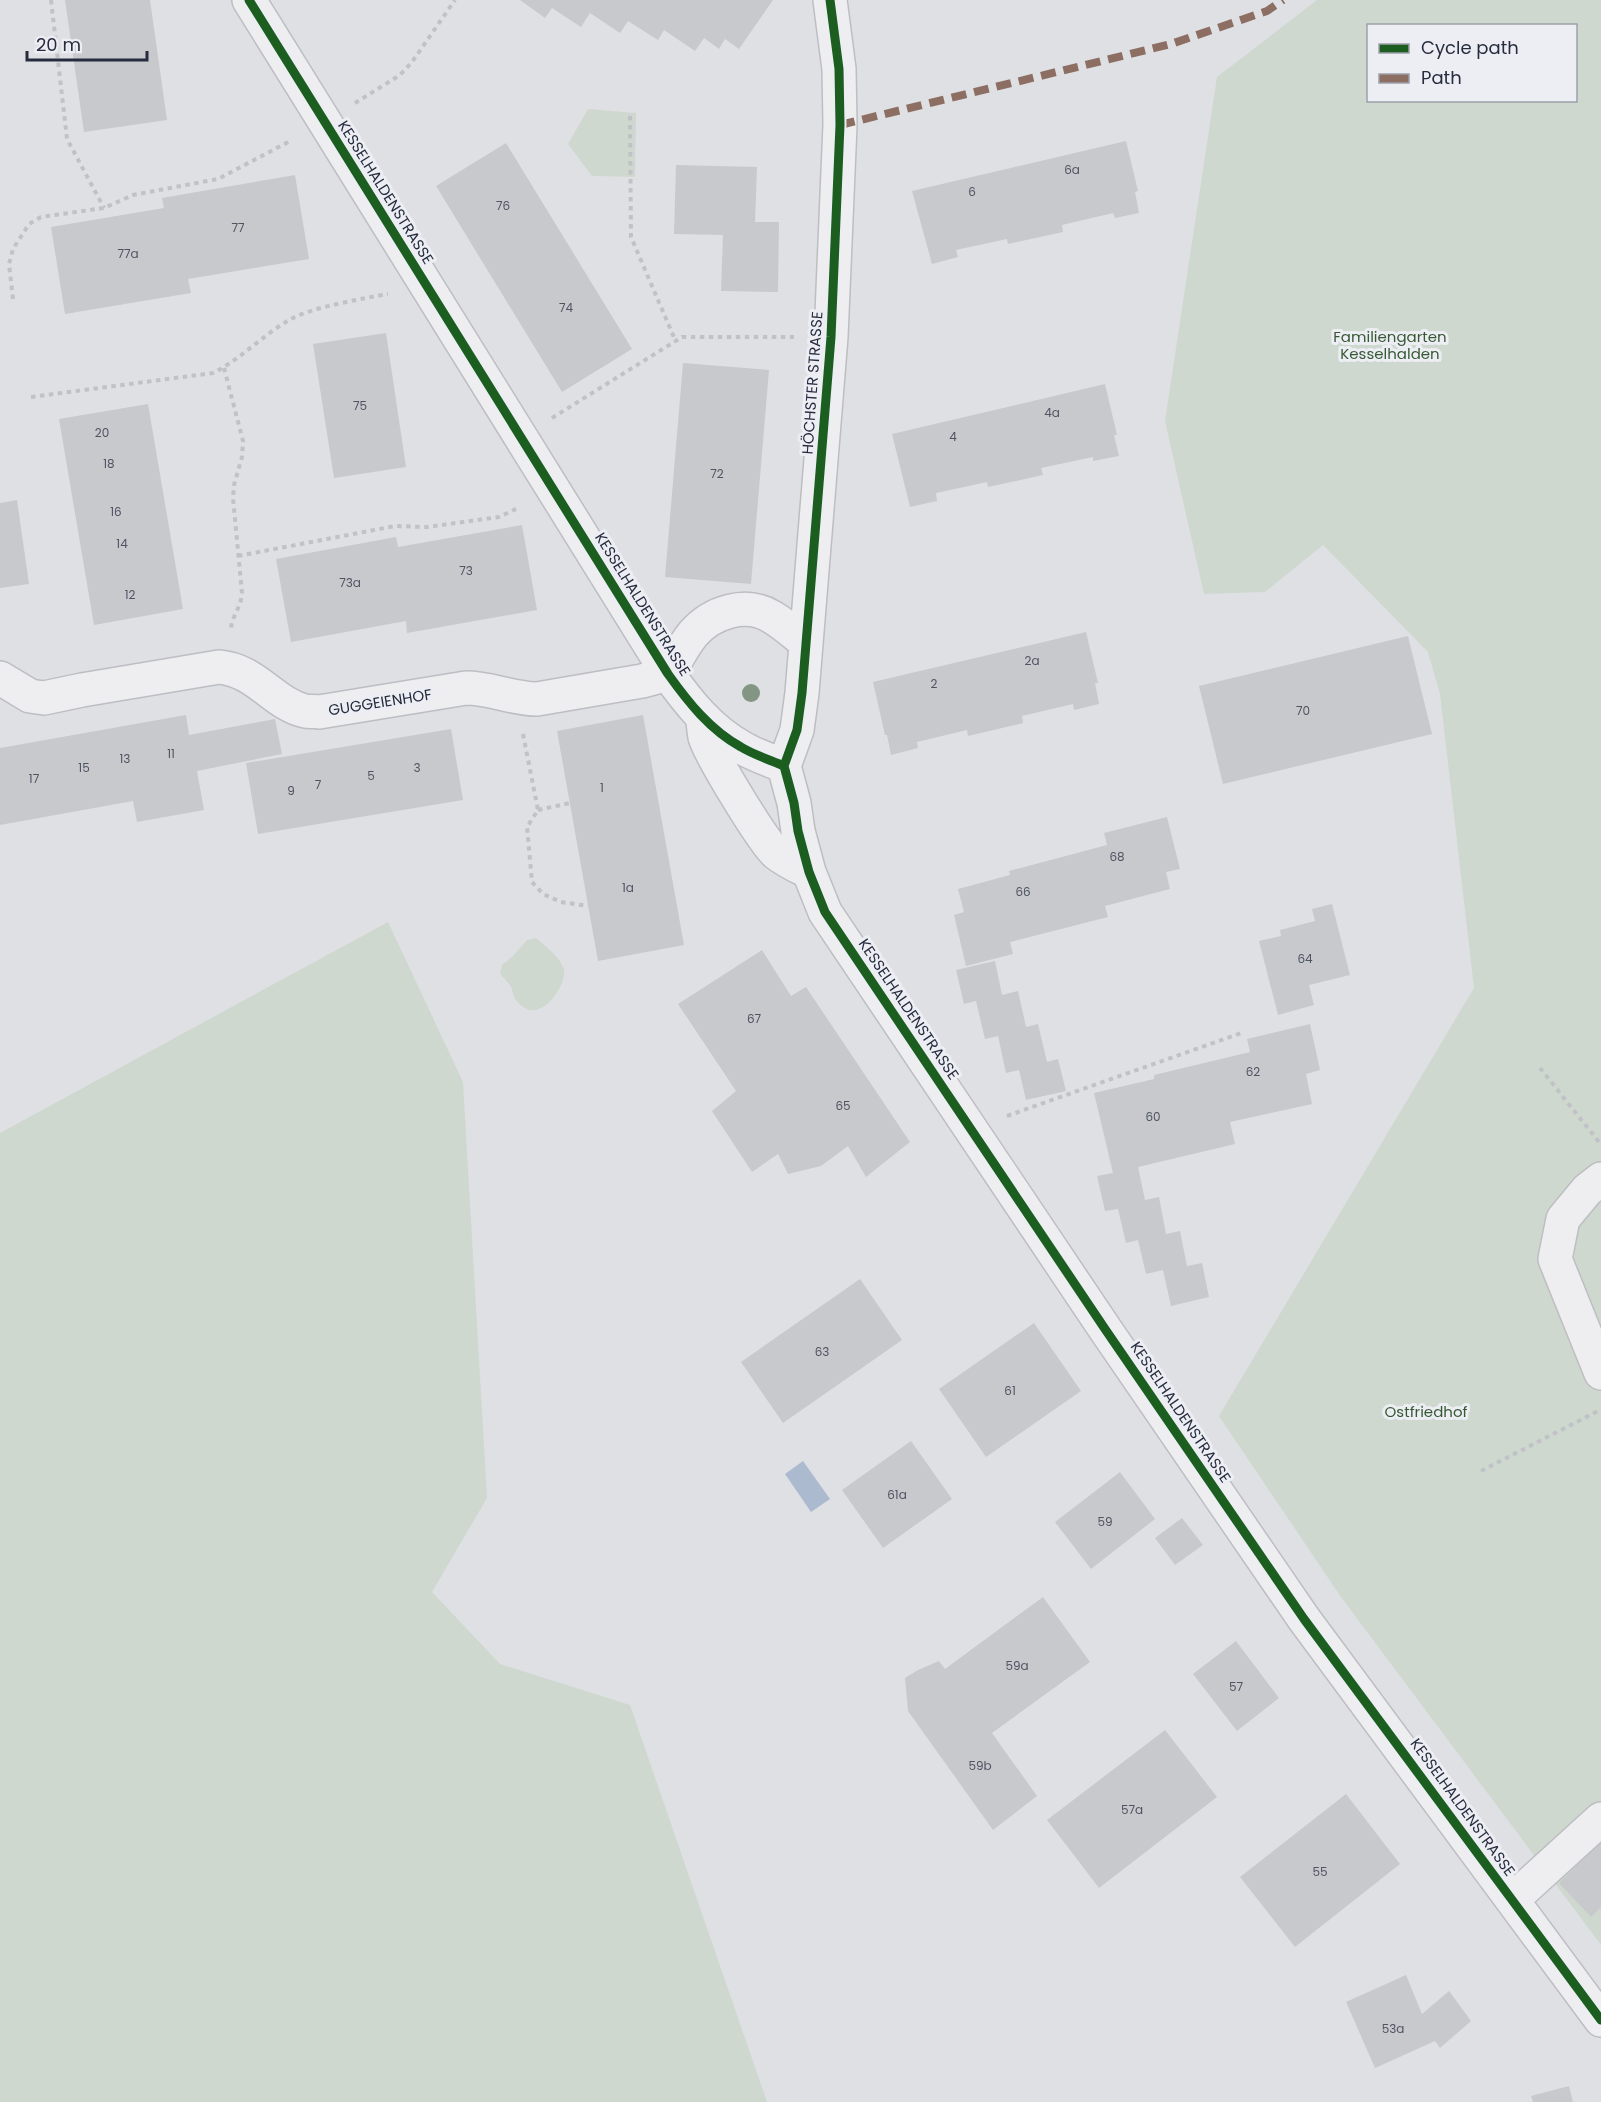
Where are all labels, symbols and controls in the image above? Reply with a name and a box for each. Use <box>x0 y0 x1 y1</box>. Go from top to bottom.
scale bar <box>27 24 147 62</box>
legend <box>1367 24 1577 102</box>
text: 20 m <box>36 32 81 57</box>
text: Cycle path <box>1421 35 1519 60</box>
text: Path <box>1421 65 1462 90</box>
street label: KESSELHALDENSTRASSE <box>333 116 439 268</box>
house number: 6a <box>1064 161 1080 178</box>
house number: 6 <box>968 183 976 200</box>
house number: 76 <box>496 197 510 214</box>
house number: 77 <box>231 219 245 236</box>
house number: 77a <box>117 245 139 262</box>
house number: 74 <box>559 299 573 316</box>
street label: HÖCHSTER STRASSE <box>797 311 827 455</box>
park label: Familiengarten Kesselhalden <box>1333 326 1447 364</box>
house number: 75 <box>353 397 367 414</box>
house number: 4a <box>1044 404 1060 421</box>
house number: 20 <box>95 424 109 441</box>
house number: 4 <box>949 428 957 445</box>
house number: 18 <box>103 455 115 472</box>
house number: 72 <box>710 465 724 482</box>
house number: 16 <box>110 503 122 520</box>
street label: KESSELHALDENSTRASSE <box>590 528 696 680</box>
house number: 14 <box>116 535 128 552</box>
house number: 73 <box>459 562 473 579</box>
house number: 73a <box>339 574 361 591</box>
house number: 12 <box>125 586 135 603</box>
house number: 2a <box>1024 652 1040 669</box>
house number: 2 <box>931 675 938 692</box>
street label: GUGGEIENHOF <box>327 683 434 721</box>
house number: 70 <box>1296 702 1310 719</box>
house number: 11 <box>167 745 175 762</box>
house number: 13 <box>120 750 130 767</box>
house number: 15 <box>78 759 90 776</box>
house number: 3 <box>413 759 421 776</box>
house number: 5 <box>367 767 375 784</box>
house number: 17 <box>29 770 40 787</box>
house number: 7 <box>315 776 322 793</box>
house number: 1 <box>600 779 604 796</box>
house number: 9 <box>287 782 295 799</box>
house number: 68 <box>1109 848 1125 865</box>
house number: 1a <box>622 879 634 896</box>
house number: 66 <box>1015 883 1031 900</box>
street label: KESSELHALDENSTRASSE <box>854 934 964 1084</box>
house number: 64 <box>1297 950 1313 967</box>
house number: 67 <box>747 1010 762 1027</box>
house number: 62 <box>1246 1063 1260 1080</box>
house number: 65 <box>835 1097 851 1114</box>
house number: 60 <box>1145 1108 1161 1125</box>
street label: KESSELHALDENSTRASSE <box>1126 1337 1236 1487</box>
house number: 63 <box>815 1343 829 1360</box>
house number: 61 <box>1004 1382 1016 1399</box>
park label: Ostfriedhof <box>1385 1401 1467 1422</box>
house number: 61a <box>887 1486 907 1503</box>
house number: 59 <box>1097 1513 1113 1530</box>
house number: 59a <box>1005 1657 1029 1674</box>
house number: 57 <box>1229 1678 1243 1695</box>
street label: KESSELHALDENSTRASSE <box>1406 1734 1520 1880</box>
house number: 59b <box>968 1757 992 1774</box>
house number: 57a <box>1121 1801 1143 1818</box>
house number: 55 <box>1312 1863 1328 1880</box>
house number: 53a <box>1382 2020 1404 2037</box>

